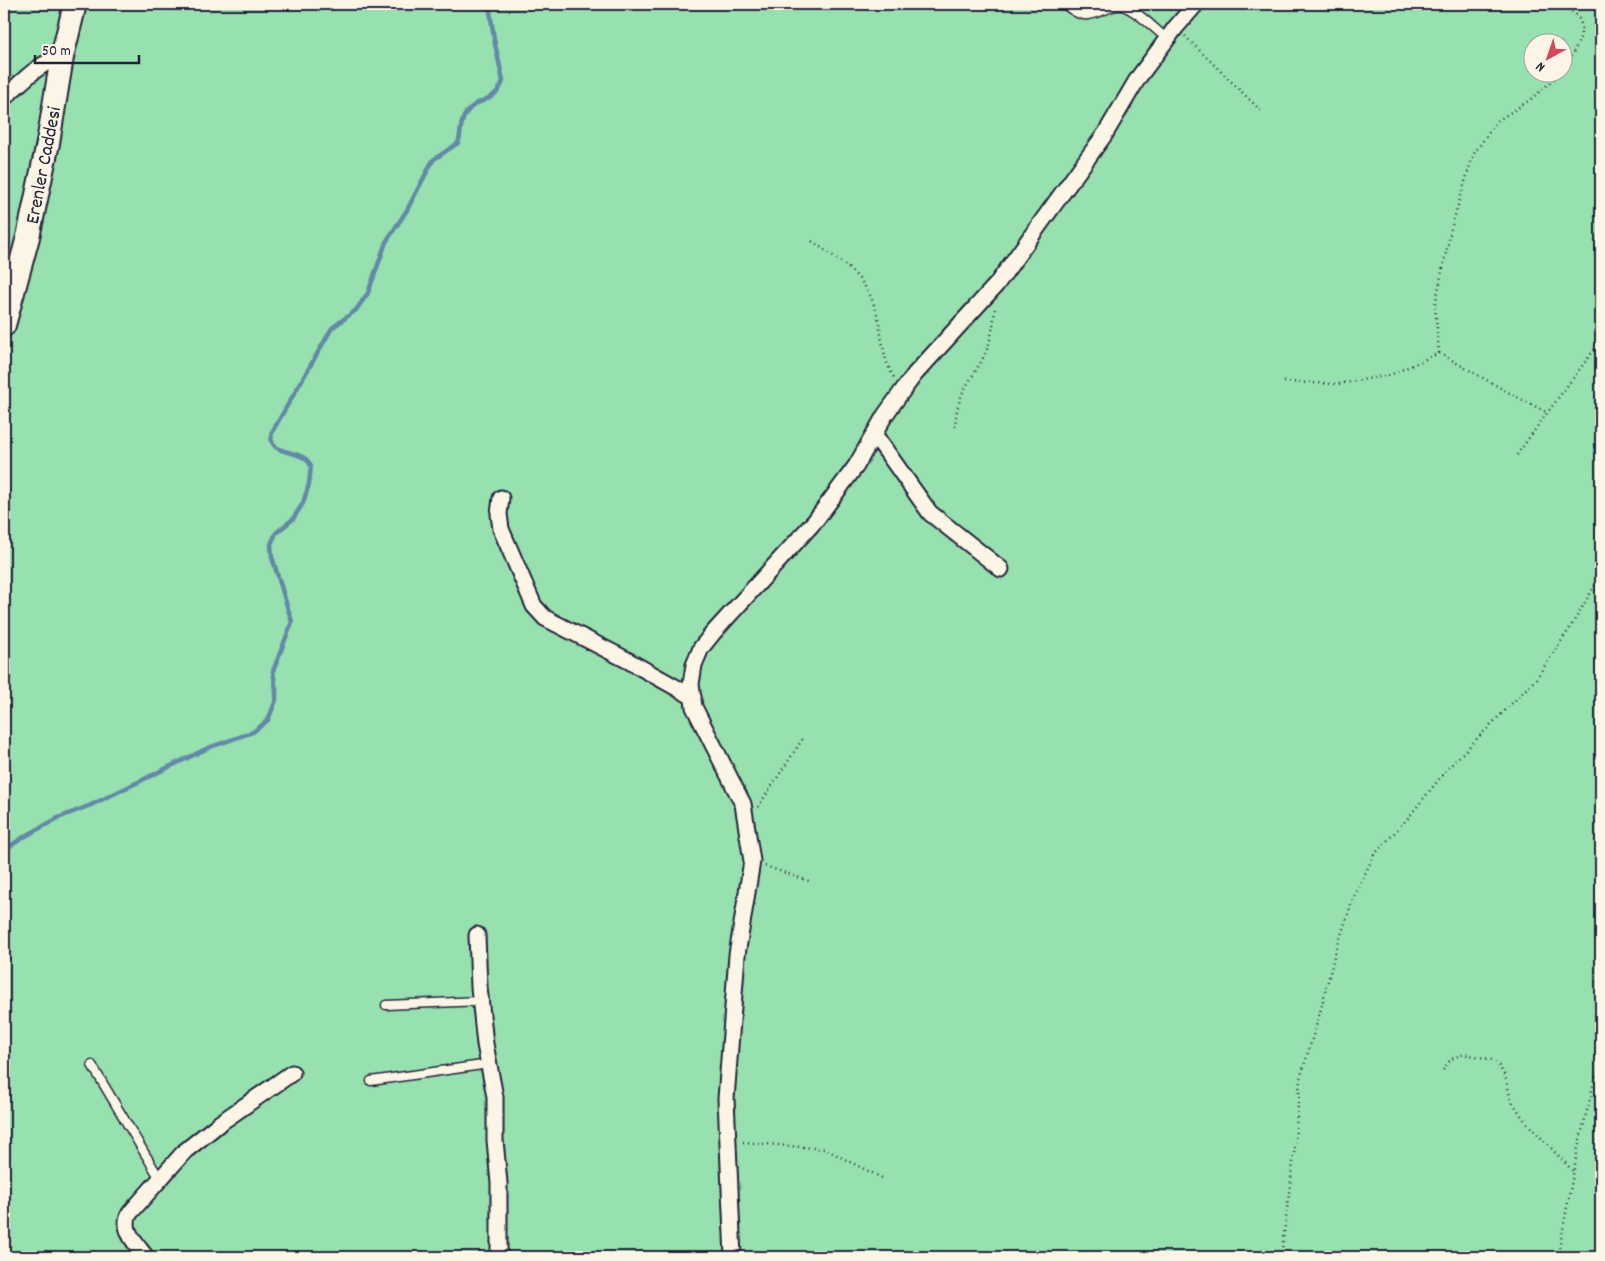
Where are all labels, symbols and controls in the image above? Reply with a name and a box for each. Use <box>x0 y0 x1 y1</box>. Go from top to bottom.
scale bar <box>35 32 139 64</box>
north arrow <box>1522 32 1572 82</box>
text: 50 m <box>42 41 71 63</box>
text: N <box>1532 56 1550 76</box>
street label: Erenler Caddesi <box>20 104 70 227</box>

